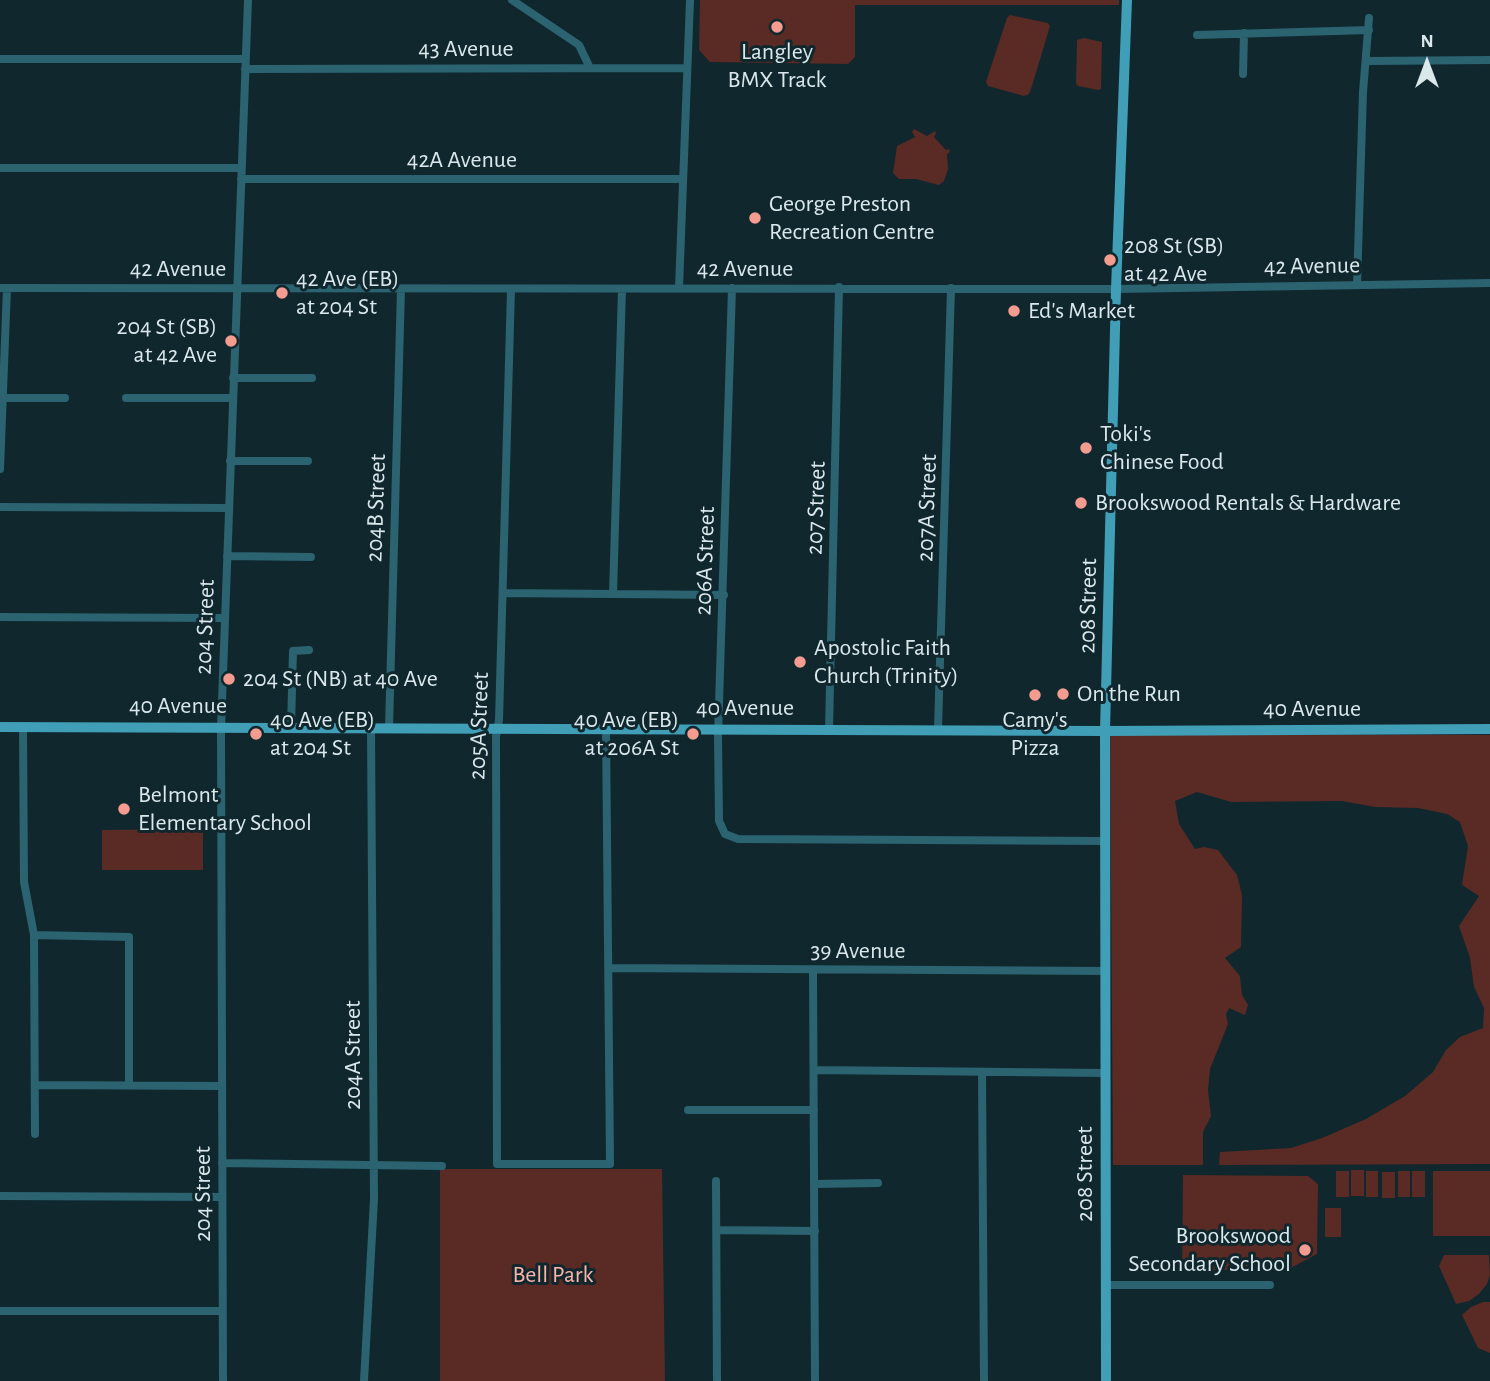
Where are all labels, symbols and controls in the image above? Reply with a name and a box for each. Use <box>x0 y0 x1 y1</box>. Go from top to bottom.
marker: Langley BMX Track <box>769 19 785 35</box>
north arrow <box>1392 28 1462 98</box>
text: N <box>1420 32 1434 51</box>
street label: 43 Avenue <box>418 35 514 63</box>
place label: Langley BMX Track <box>727 38 827 94</box>
street label: 42A Avenue <box>407 146 517 174</box>
place label: George Preston Recreation Centre <box>769 190 935 246</box>
marker: George Preston Recreation Centre <box>747 210 763 226</box>
place label: 208 St (SB) at 42 Ave <box>1124 232 1224 288</box>
street label: 42 Avenue <box>1264 251 1360 281</box>
marker: 208 St (SB) at 42 Ave <box>1102 252 1118 268</box>
street label: 42 Avenue <box>130 255 226 283</box>
street label: 42 Avenue <box>697 255 793 283</box>
place label: 42 Ave (EB) at 204 St <box>296 265 399 321</box>
marker: 42 Ave (EB) at 204 St <box>274 285 290 301</box>
place label: Ed's Market <box>1028 297 1135 325</box>
marker: Ed's Market <box>1006 303 1022 319</box>
place label: 204 St (SB) at 42 Ave <box>116 313 217 369</box>
marker: 204 St (SB) at 42 Ave <box>223 333 239 349</box>
place label: Toki's Chinese Food <box>1100 420 1224 476</box>
marker: Toki's Chinese Food <box>1078 440 1094 456</box>
street label: 204B Street <box>360 453 392 563</box>
street label: 207A Street <box>911 454 943 562</box>
street label: 207 Street <box>800 460 832 556</box>
place label: Brookswood Rentals & Hardware <box>1095 489 1401 517</box>
marker: Brookswood Rentals & Hardware <box>1073 495 1089 511</box>
street label: 206A Street <box>689 506 721 616</box>
street label: 208 Street <box>1073 558 1103 654</box>
street label: 204 Street <box>189 579 221 675</box>
place label: Apostolic Faith Church (Trinity) <box>814 634 959 690</box>
marker: Apostolic Faith Church (Trinity) <box>792 654 808 670</box>
place label: 204 St (NB) at 40 Ave <box>243 665 438 693</box>
marker: 204 St (NB) at 40 Ave <box>221 671 237 687</box>
street label: 205A Street <box>463 672 495 780</box>
place label: On the Run <box>1077 680 1181 708</box>
marker: On the Run <box>1055 686 1071 702</box>
marker: Camy's Pizza <box>1027 687 1043 703</box>
street label: 40 Avenue <box>129 692 227 720</box>
street label: 40 Avenue <box>696 694 794 722</box>
street label: 40 Avenue <box>1263 695 1361 723</box>
place label: 40 Ave (EB) at 204 St <box>270 706 375 762</box>
place label: 40 Ave (EB) at 206A St <box>574 706 679 762</box>
place label: Camy's Pizza <box>1002 706 1068 762</box>
marker: 40 Ave (EB) at 204 St <box>248 726 264 742</box>
marker: 40 Ave (EB) at 206A St <box>685 726 701 742</box>
place label: Belmont Elementary School <box>138 781 312 837</box>
marker: Belmont Elementary School <box>116 801 132 817</box>
street label: 39 Avenue <box>810 937 906 965</box>
street label: 204A Street <box>339 1000 367 1110</box>
street label: 208 Street <box>1071 1126 1099 1222</box>
street label: 204 Street <box>189 1146 217 1242</box>
place label: Brookswood Secondary School <box>1128 1222 1291 1278</box>
marker: Brookswood Secondary School <box>1297 1242 1313 1258</box>
park label: Bell Park <box>513 1261 593 1289</box>

